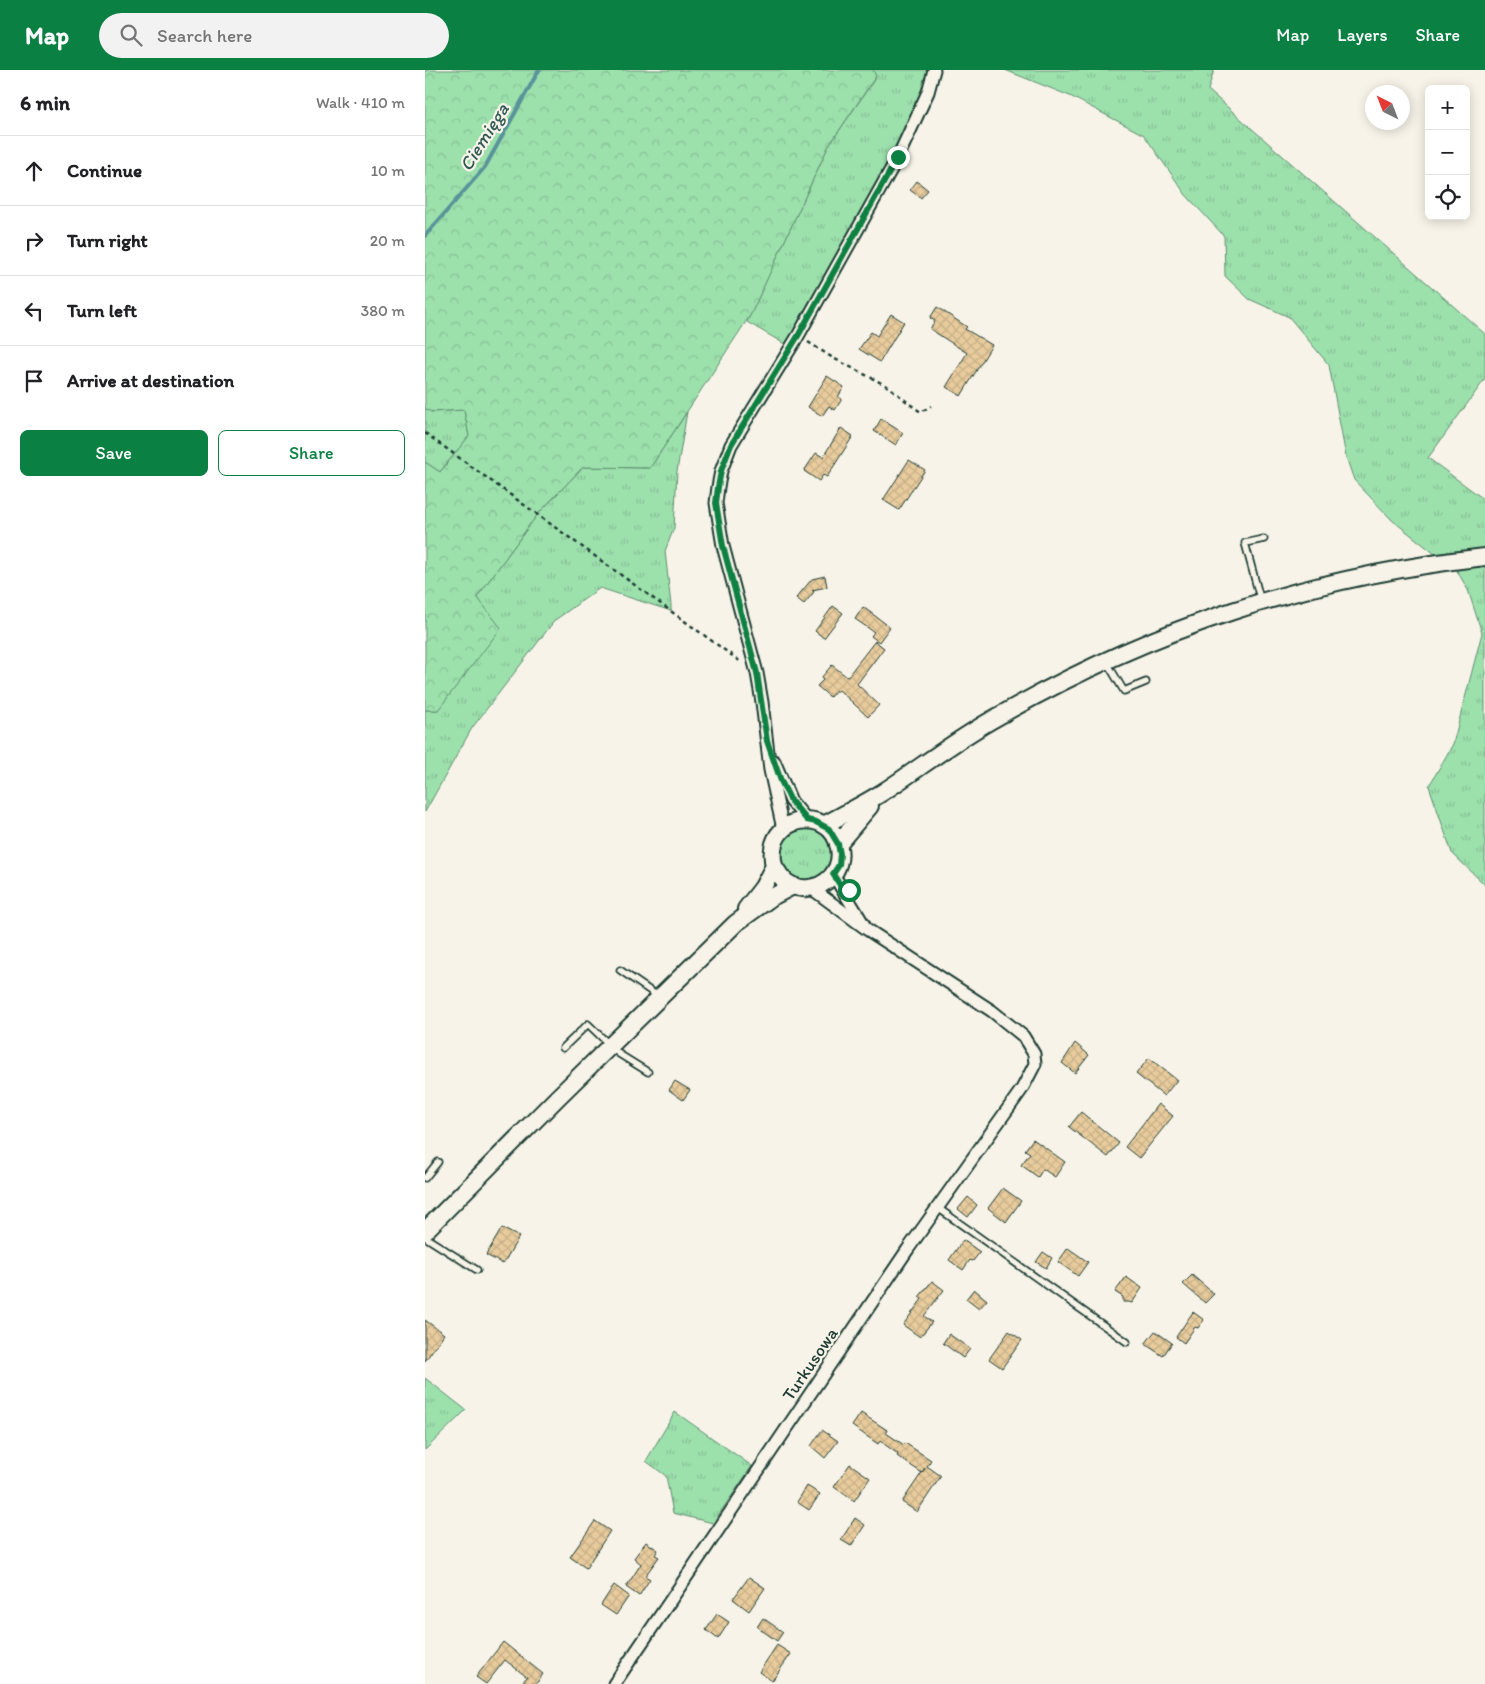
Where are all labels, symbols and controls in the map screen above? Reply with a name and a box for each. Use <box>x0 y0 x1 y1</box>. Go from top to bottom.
search box <box>99 13 449 58</box>
text: Map <box>25 21 69 50</box>
icon: search <box>117 21 145 49</box>
text: Search here <box>157 24 252 47</box>
text: Map <box>1276 24 1309 46</box>
text: Layers <box>1337 24 1387 46</box>
text: Share <box>1415 24 1460 46</box>
north arrow <box>1365 85 1410 130</box>
map controls <box>1425 85 1470 220</box>
button: + <box>1425 85 1470 130</box>
text: 6 min <box>20 90 70 115</box>
text: Walk · 410 m <box>316 93 405 112</box>
water label: Ciemięga <box>454 99 514 175</box>
button: − <box>1425 130 1470 175</box>
route end <box>887 146 910 169</box>
icon: ahead <box>20 157 48 185</box>
text: Continue <box>67 159 142 182</box>
text: 10 m <box>371 161 405 180</box>
button: locate <box>1425 175 1470 220</box>
icon: right <box>20 227 48 255</box>
text: Turn right <box>67 229 148 252</box>
text: 20 m <box>370 231 405 250</box>
icon: left <box>20 297 48 325</box>
text: Turn left <box>67 299 137 322</box>
text: 380 m <box>361 301 405 320</box>
icon: arrive <box>20 367 48 395</box>
text: Arrive at destination <box>67 369 234 392</box>
button: Save <box>20 430 208 476</box>
button: Share <box>218 430 405 476</box>
route start <box>838 879 861 902</box>
street label: Turkusowa <box>777 1323 843 1405</box>

